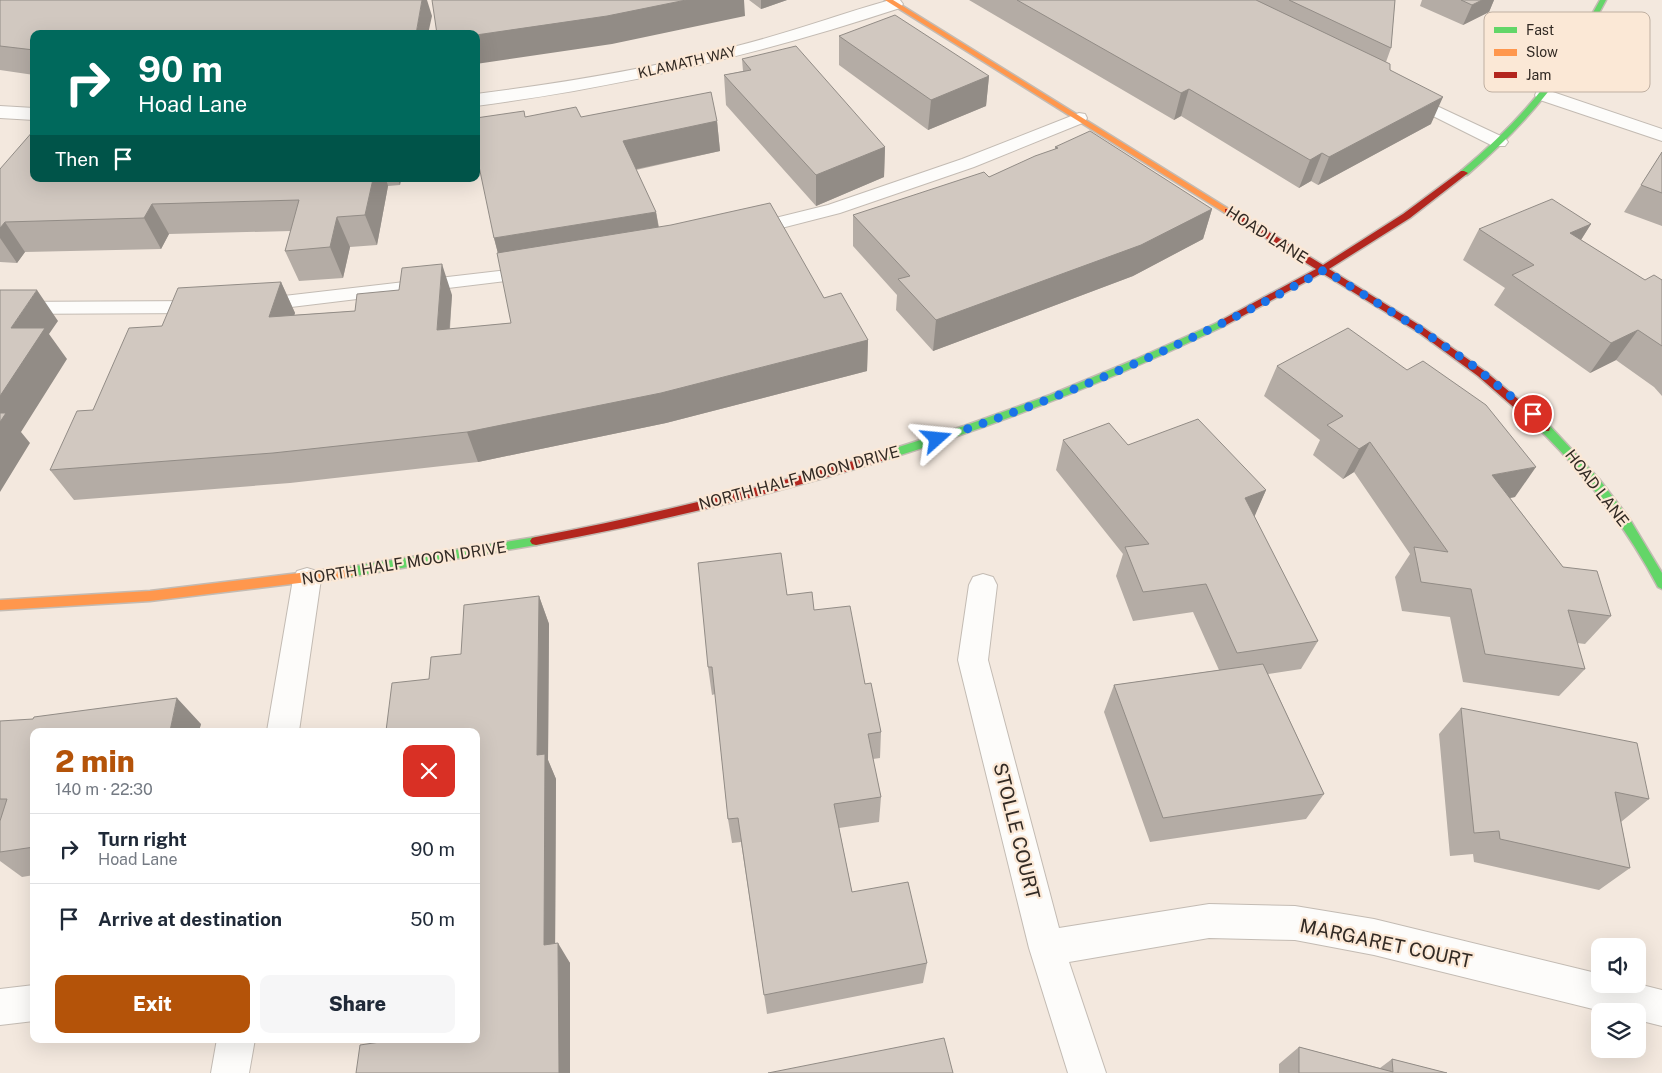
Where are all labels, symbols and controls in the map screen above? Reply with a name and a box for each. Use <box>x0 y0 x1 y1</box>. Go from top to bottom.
legend <box>1484 12 1650 92</box>
text: Fast <box>1526 22 1554 38</box>
street label: KLAMATH WAY <box>636 43 738 81</box>
text: Slow <box>1526 44 1558 60</box>
text: 90 m <box>138 49 223 90</box>
icon: right <box>55 50 120 115</box>
text: Jam <box>1526 67 1551 83</box>
text: Hoad Lane <box>138 91 247 117</box>
icon: arrive <box>109 145 137 173</box>
text: Then <box>55 148 99 170</box>
street label: HOAD LANE <box>1223 202 1311 268</box>
pin <box>1512 393 1554 435</box>
icon: arrive <box>1519 400 1547 428</box>
position arrow <box>910 412 962 464</box>
street label: NORTH HALF MOON DRIVE <box>697 442 901 514</box>
street label: HOAD LANE <box>1561 446 1633 530</box>
street label: NORTH HALF MOON DRIVE <box>300 537 508 589</box>
text: 2 min <box>55 743 135 779</box>
button: close <box>403 745 455 797</box>
street label: STOLLE COURT <box>989 760 1045 902</box>
text: 140 m · 22:30 <box>55 780 153 799</box>
text: Turn right <box>98 828 187 850</box>
icon: right <box>55 835 83 863</box>
text: 90 m <box>411 838 455 860</box>
text: Hoad Lane <box>98 850 178 869</box>
icon: arrive <box>55 905 83 933</box>
text: Arrive at destination <box>98 908 282 930</box>
text: 50 m <box>410 908 455 930</box>
street label: MARGARET COURT <box>1298 914 1474 972</box>
map controls <box>1591 938 1646 1058</box>
button: sound <box>1591 938 1646 993</box>
button: Exit <box>55 975 250 1033</box>
button: Share <box>260 975 455 1033</box>
button: layers <box>1591 1003 1646 1058</box>

